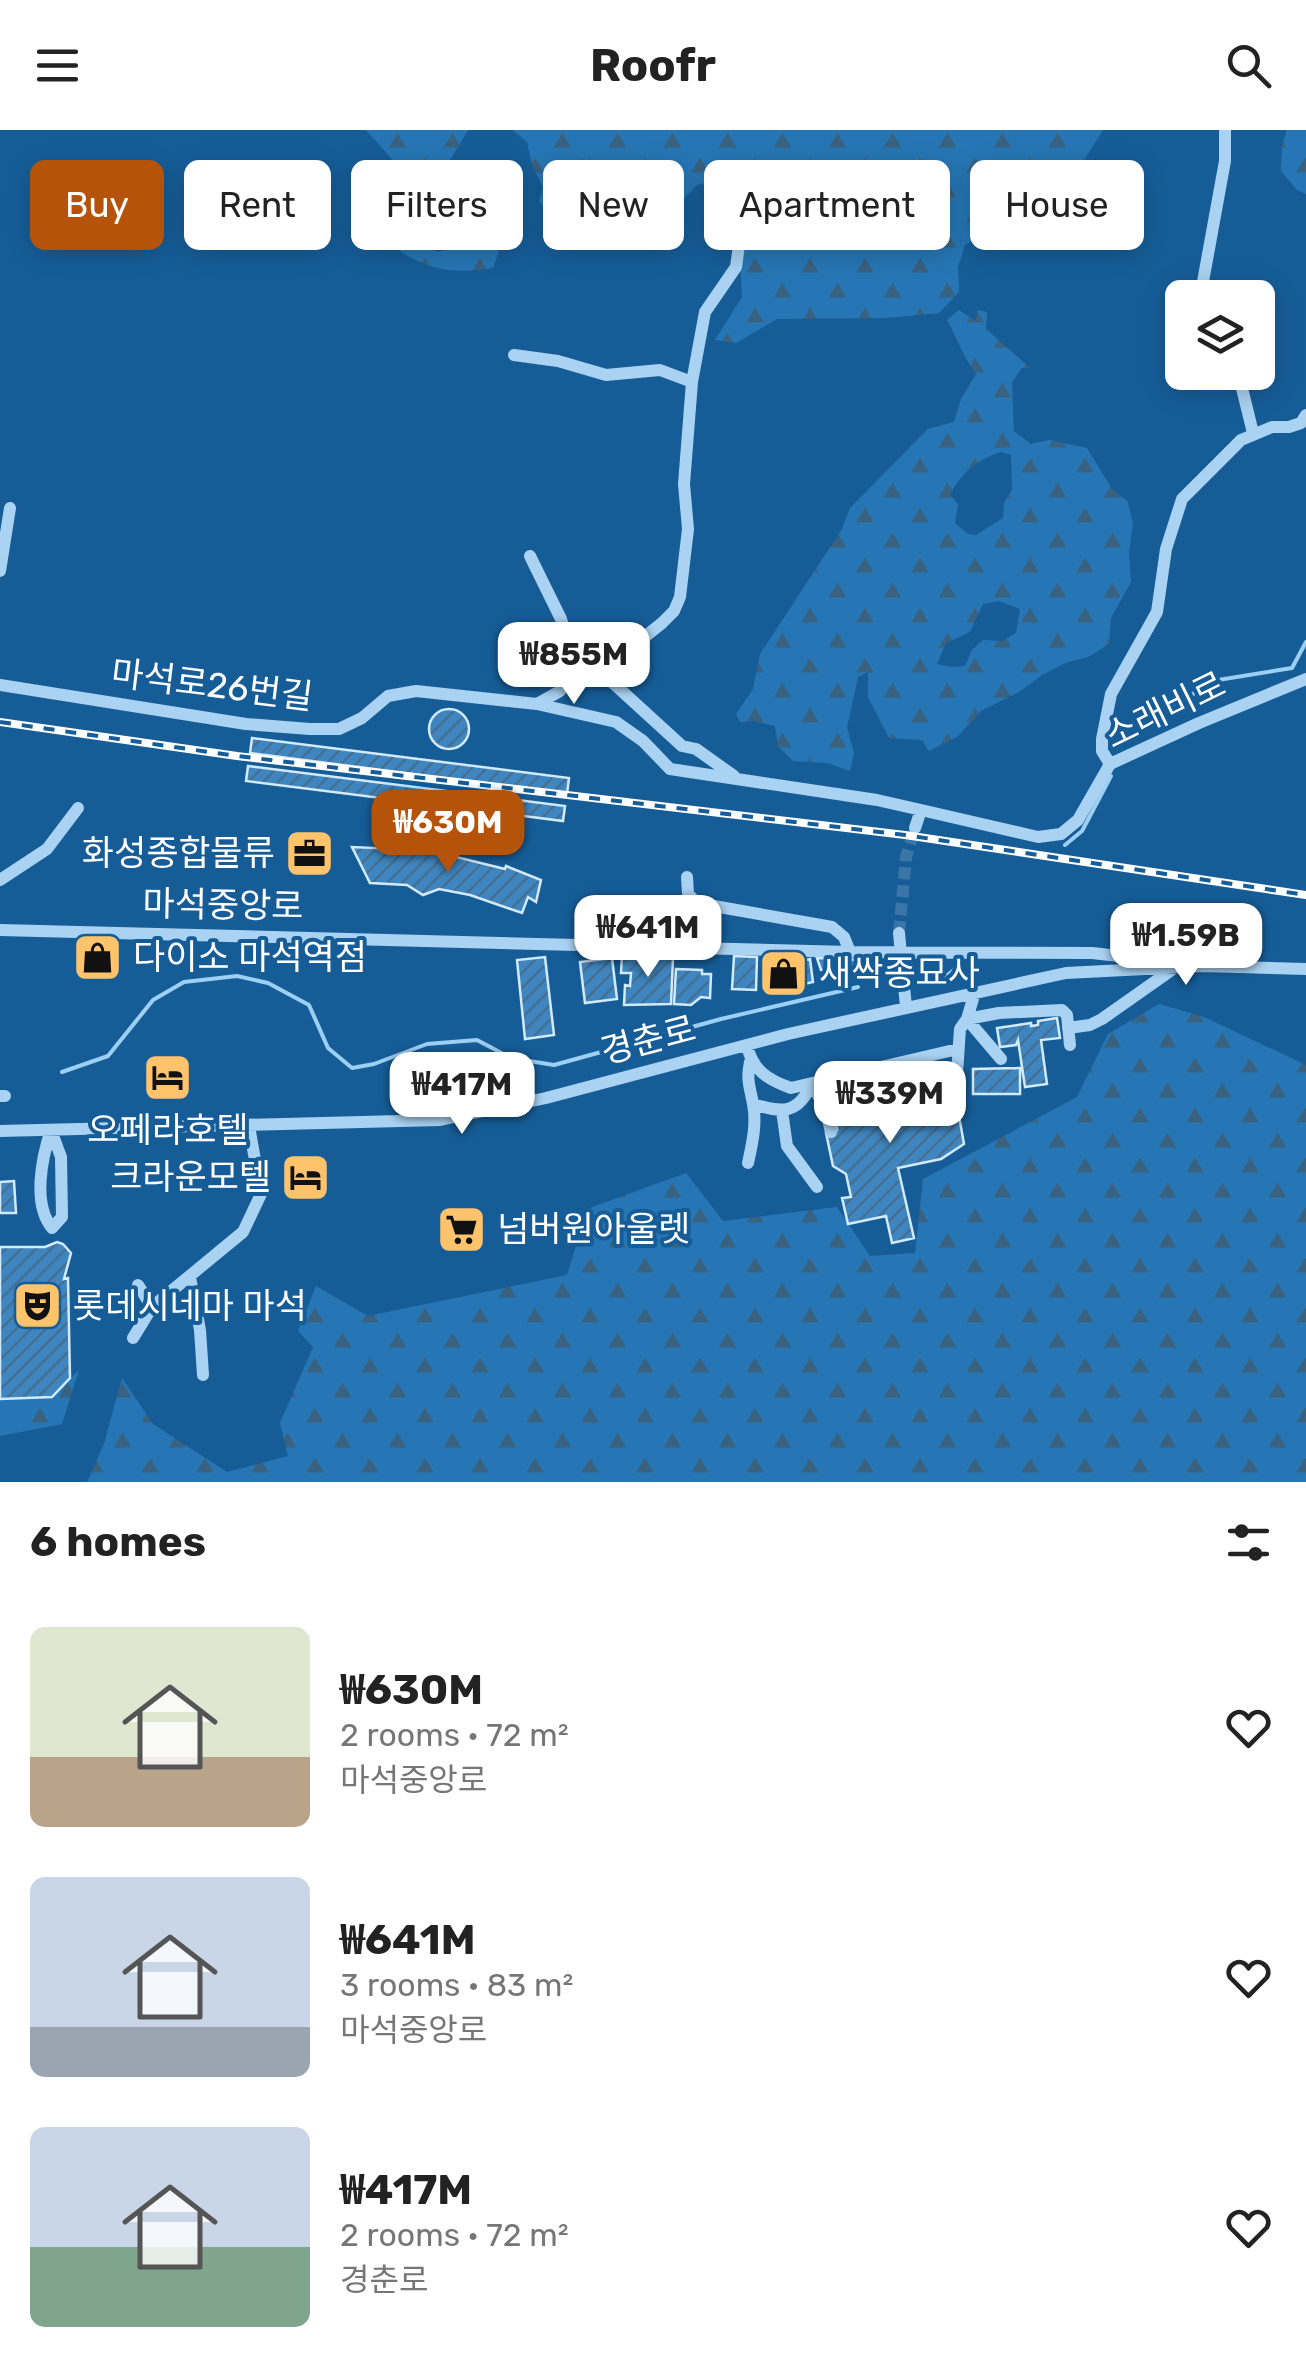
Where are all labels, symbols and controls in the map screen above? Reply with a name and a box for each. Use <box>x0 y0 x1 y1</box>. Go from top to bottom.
icon: menu <box>30 38 85 93</box>
icon: search <box>1221 38 1276 93</box>
text: Roofr <box>590 39 716 92</box>
chip: Buy <box>30 160 164 250</box>
chip: Rent <box>184 160 331 250</box>
chip: Filters <box>351 160 523 250</box>
chip: New <box>543 160 684 250</box>
chip: Apartment <box>704 160 950 250</box>
chip: House <box>970 160 1144 250</box>
map controls <box>1165 280 1275 390</box>
button: layers <box>1165 280 1275 390</box>
pin: ₩855M <box>504 622 644 707</box>
text: ₩855M <box>520 635 628 673</box>
street label: 마석로26번길 <box>109 652 315 718</box>
street label: 소래비로 <box>1098 663 1232 757</box>
pin: ₩630M <box>378 790 518 875</box>
text: ₩630M <box>393 803 503 841</box>
office icon: 화성종합물류 <box>284 827 336 879</box>
place label: 화성종합물류 <box>82 832 275 874</box>
street label: 마석중앙로 <box>142 883 304 927</box>
pin: ₩641M <box>578 895 718 980</box>
pin: ₩1.59B <box>1105 903 1267 988</box>
text: ₩641M <box>596 908 700 946</box>
text: ₩1.59B <box>1132 916 1240 954</box>
shop icon: 다이소 마석역점 <box>72 931 124 983</box>
place label: 다이소 마석역점 <box>133 936 367 978</box>
shop icon: 새싹종묘사 <box>758 947 810 999</box>
place label: 새싹종묘사 <box>819 952 980 994</box>
street label: 경춘로 <box>596 1007 700 1073</box>
hotel icon: 오페라호텔 <box>142 1052 194 1104</box>
pin: ₩417M <box>392 1052 532 1137</box>
pin: ₩339M <box>820 1061 960 1146</box>
text: ₩417M <box>412 1065 512 1103</box>
text: ₩339M <box>836 1074 944 1112</box>
place label: 오페라호텔 <box>87 1109 249 1151</box>
hotel icon: 크라운모텔 <box>280 1151 332 1203</box>
place label: 크라운모텔 <box>110 1156 271 1198</box>
supermarket icon: 넘버원아울렛 <box>436 1203 488 1255</box>
place label: 넘버원아울렛 <box>497 1208 690 1250</box>
theatre icon: 롯데시네마 마석 <box>12 1280 64 1332</box>
place label: 롯데시네마 마석 <box>73 1285 307 1327</box>
icon: filters <box>1221 1515 1276 1570</box>
text: 6 homes <box>30 1517 206 1567</box>
text: ₩630M <box>340 1665 483 1715</box>
icon: home <box>110 1667 230 1787</box>
icon: heart <box>1221 1700 1276 1755</box>
text: 2 rooms · 72 m² <box>340 1716 569 1754</box>
text: 마석중앙로 <box>340 1761 487 1799</box>
text: ₩641M <box>340 1915 475 1965</box>
icon: home <box>110 1917 230 2037</box>
icon: heart <box>1221 1950 1276 2005</box>
text: 3 rooms · 83 m² <box>340 1966 573 2004</box>
text: 마석중앙로 <box>340 2011 487 2049</box>
text: ₩417M <box>340 2165 472 2215</box>
icon: home <box>110 2167 230 2287</box>
icon: heart <box>1221 2200 1276 2255</box>
text: 2 rooms · 72 m² <box>340 2216 569 2254</box>
text: 경춘로 <box>340 2261 428 2299</box>

